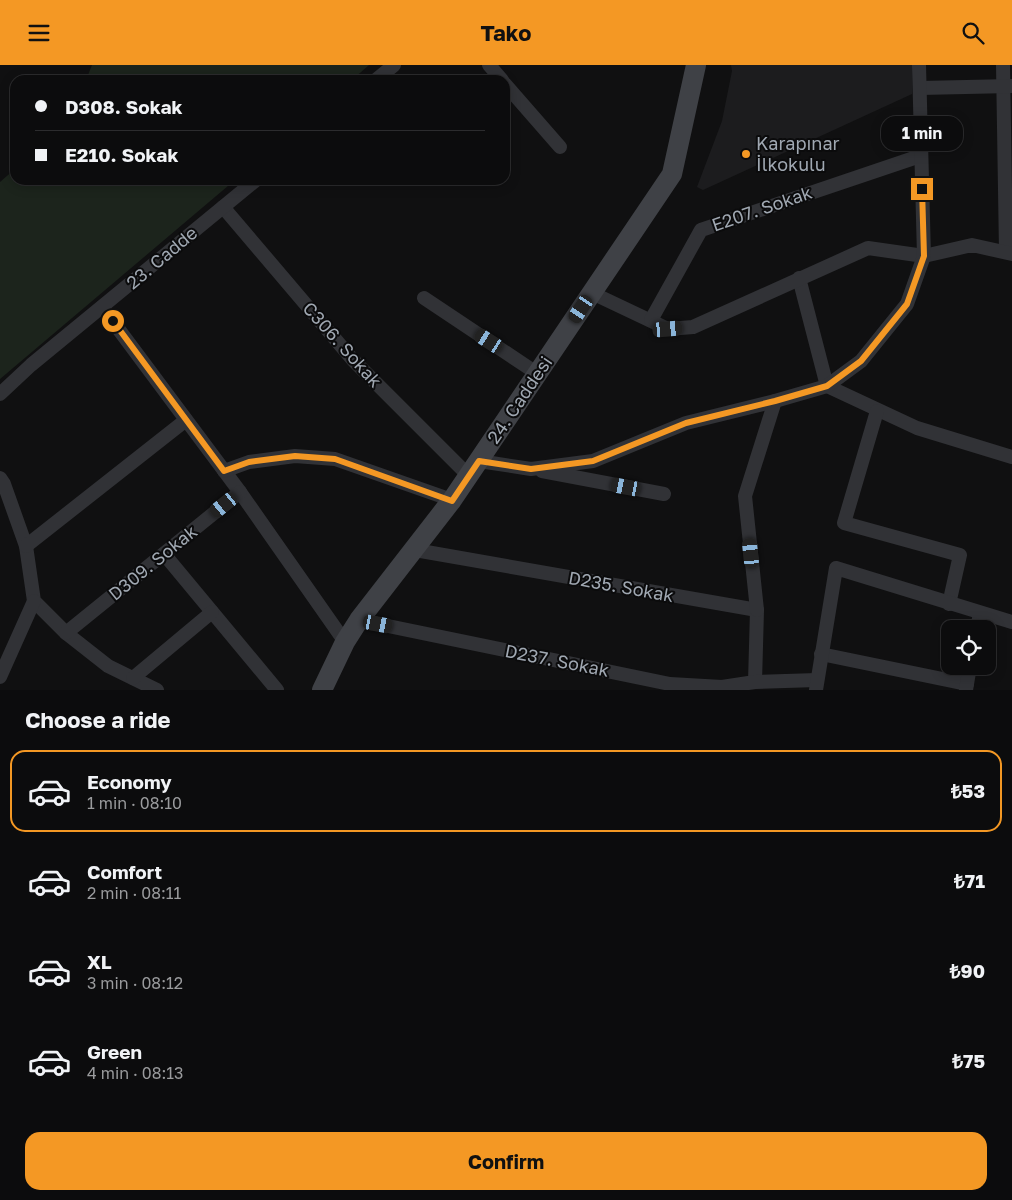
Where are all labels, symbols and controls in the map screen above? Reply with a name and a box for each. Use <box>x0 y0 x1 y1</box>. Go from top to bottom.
icon: menu <box>25 19 53 47</box>
text: Tako <box>481 19 531 46</box>
icon: search <box>959 19 987 47</box>
text: D308. Sokak <box>65 95 183 118</box>
callout: 1 min <box>881 117 963 151</box>
text: 1 min <box>902 123 942 143</box>
place label: Karapınar İlkokulu <box>756 132 840 175</box>
text: E210. Sokak <box>65 143 178 166</box>
marker: Karapınar İlkokulu <box>740 148 752 160</box>
route end <box>911 178 933 200</box>
street label: E207. Sokak <box>709 181 815 235</box>
street label: 23. Cadde <box>121 221 201 293</box>
car <box>566 292 595 326</box>
street label: C306. Sokak <box>299 297 387 392</box>
route start <box>102 310 124 332</box>
car <box>652 320 683 338</box>
car <box>472 327 505 355</box>
street label: 24. Caddesi <box>482 352 556 447</box>
car <box>609 477 642 497</box>
car <box>207 490 240 520</box>
street label: D309. Sokak <box>104 520 201 605</box>
car <box>741 537 760 569</box>
street label: D235. Sokak <box>567 566 676 606</box>
car <box>361 614 394 634</box>
map controls <box>941 620 996 675</box>
button: locate <box>941 620 996 675</box>
street label: D237. Sokak <box>503 639 611 681</box>
text: Choose a ride <box>25 706 171 733</box>
icon: car <box>27 769 72 814</box>
text: Economy <box>87 770 172 793</box>
text: ₺53 <box>951 779 985 802</box>
text: 1 min · 08:10 <box>87 793 182 813</box>
icon: car <box>27 859 72 904</box>
text: Comfort <box>87 860 162 883</box>
text: ₺71 <box>954 869 985 892</box>
text: 2 min · 08:11 <box>87 883 181 903</box>
icon: car <box>27 949 72 994</box>
text: XL <box>87 950 112 973</box>
text: ₺90 <box>950 959 985 982</box>
text: 3 min · 08:12 <box>87 973 183 993</box>
icon: car <box>27 1039 72 1084</box>
text: Green <box>87 1040 142 1063</box>
text: ₺75 <box>952 1049 985 1072</box>
text: 4 min · 08:13 <box>87 1063 183 1083</box>
button: Confirm <box>25 1132 987 1190</box>

